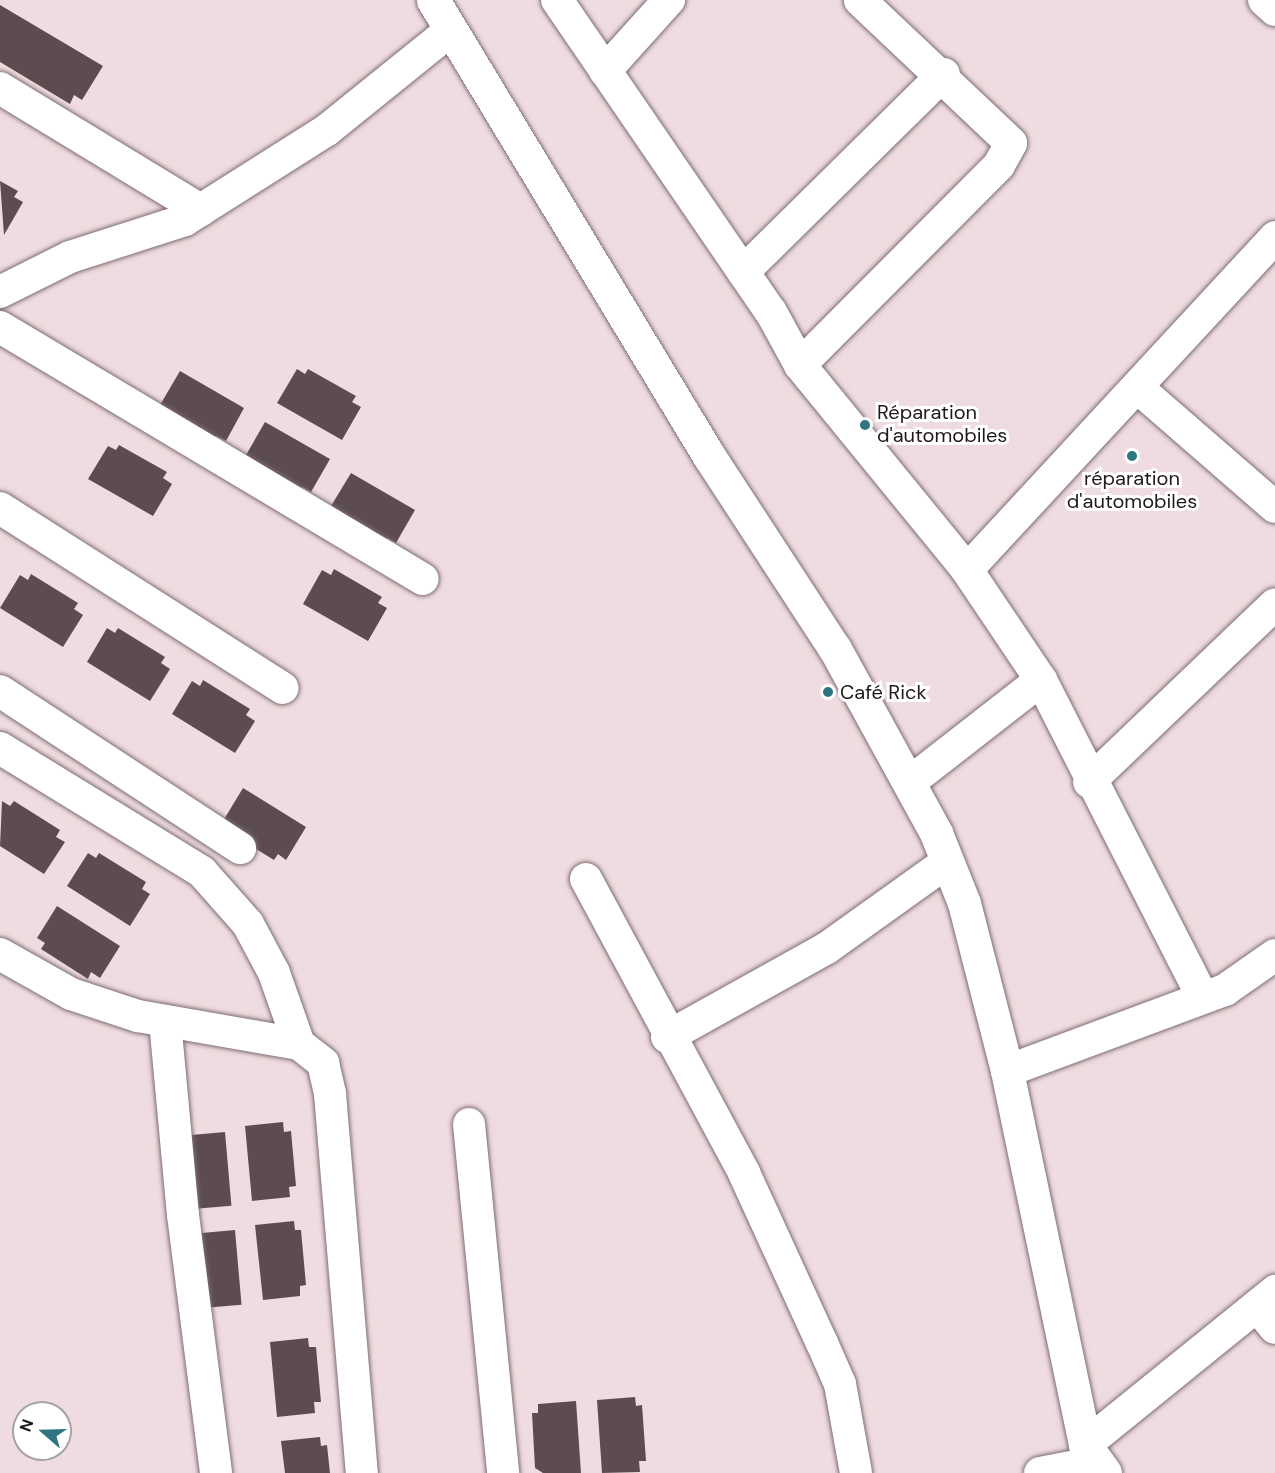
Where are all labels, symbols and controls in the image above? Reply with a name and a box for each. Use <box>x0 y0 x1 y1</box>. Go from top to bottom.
place label: Réparation d'automobiles <box>877 401 1007 448</box>
marker: Réparation d'automobiles <box>858 418 872 432</box>
marker: réparation d'automobiles <box>1125 449 1139 463</box>
place label: réparation d'automobiles <box>1067 466 1197 513</box>
place label: Café Rick <box>840 680 926 704</box>
marker: Café Rick <box>821 685 835 699</box>
north arrow <box>12 1401 72 1461</box>
text: N <box>15 1416 38 1434</box>

